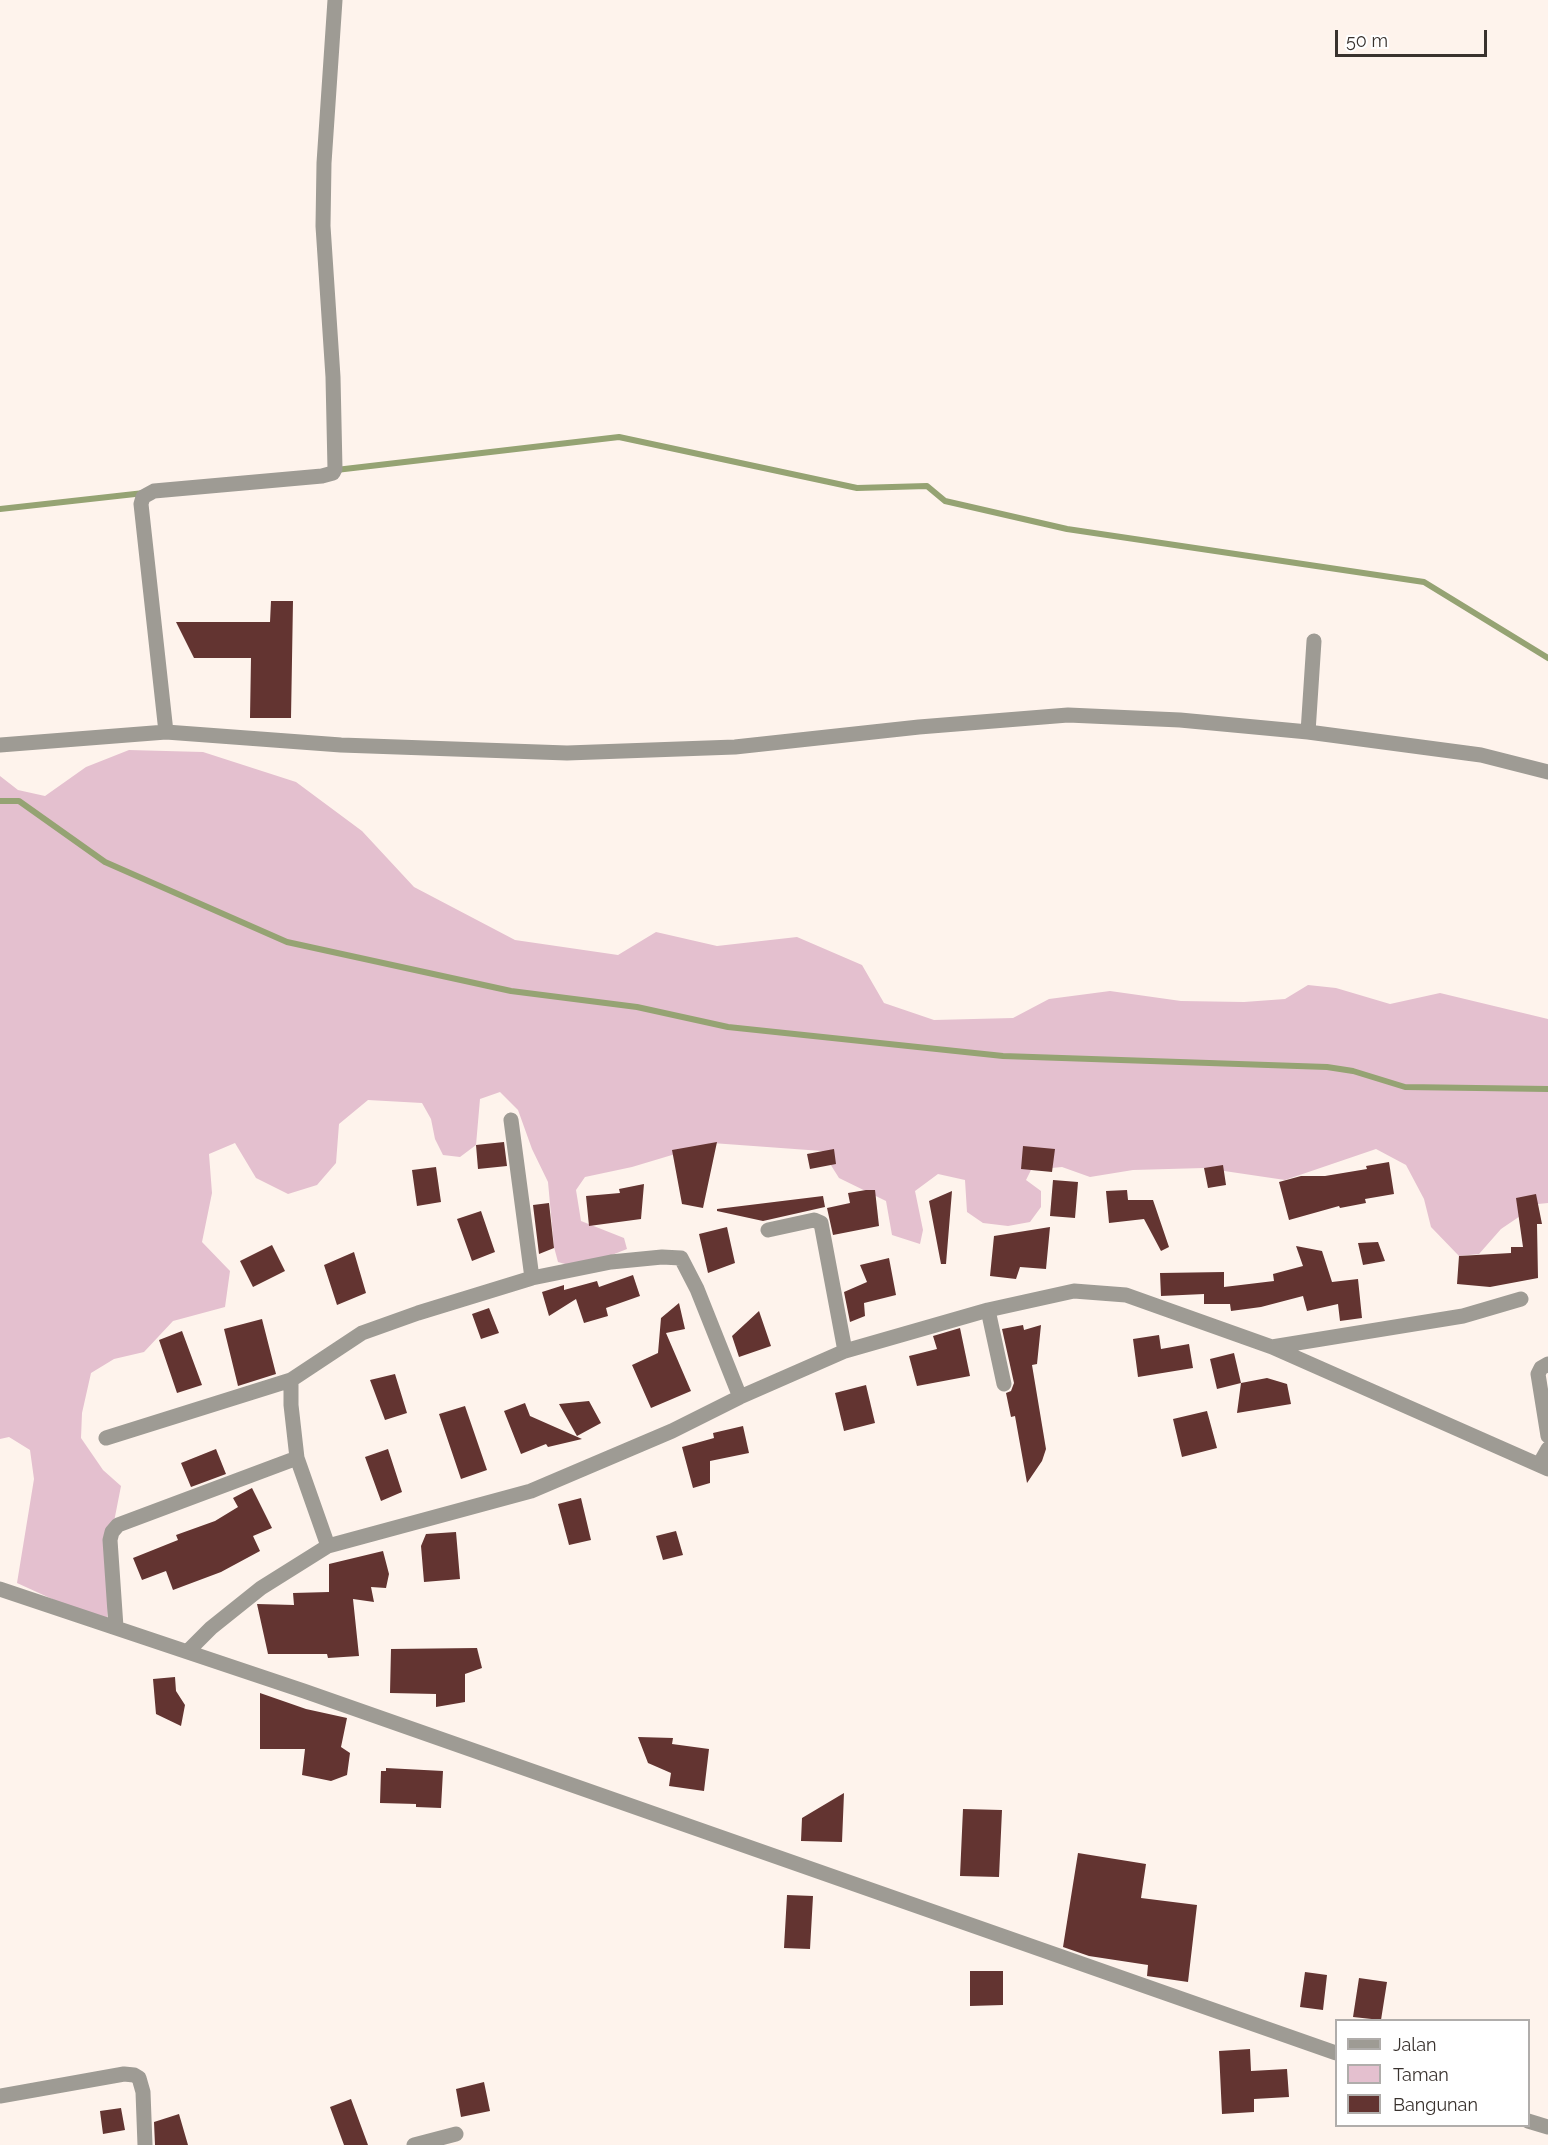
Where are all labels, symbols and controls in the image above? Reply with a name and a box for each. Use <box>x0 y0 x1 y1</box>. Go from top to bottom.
scale bar <box>1338 18 1490 56</box>
text: 50 m <box>1346 30 1388 51</box>
legend <box>1335 2019 1530 2127</box>
text: Jalan <box>1393 2034 1437 2055</box>
text: Taman <box>1393 2064 1449 2085</box>
text: Bangunan <box>1393 2094 1478 2115</box>

